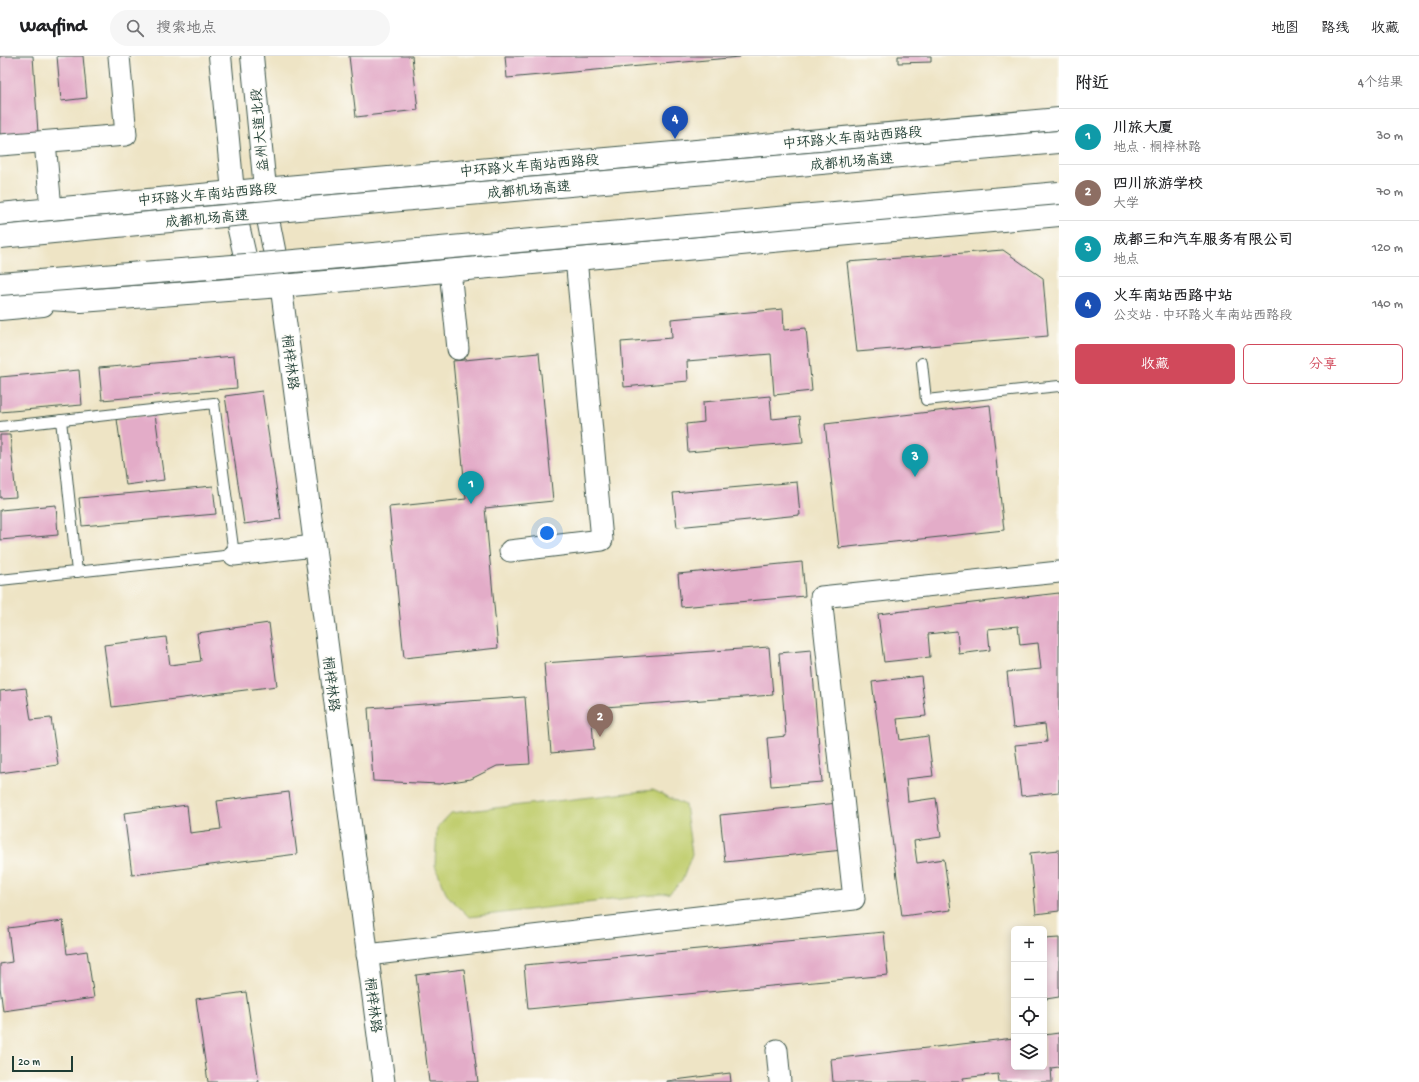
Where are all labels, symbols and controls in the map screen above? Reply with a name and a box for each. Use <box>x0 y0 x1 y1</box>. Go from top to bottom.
search box <box>110 10 390 46</box>
text: Wayfind <box>20 16 86 39</box>
icon: search <box>124 17 146 39</box>
text: 搜索地点 <box>156 20 216 38</box>
text: 地图 <box>1271 21 1299 38</box>
text: 路线 <box>1321 21 1349 38</box>
text: 收藏 <box>1371 21 1399 38</box>
text: 附近 <box>1075 75 1109 95</box>
text: 4个结果 <box>1358 76 1403 91</box>
street label: 益州大道北段 <box>248 87 274 172</box>
pin: 4 <box>662 106 688 139</box>
text: 川旅大厦 <box>1113 120 1173 138</box>
street label: 中环路火车南站西路段 <box>782 124 923 154</box>
text: 1 <box>1085 129 1091 144</box>
text: 30 m <box>1377 129 1403 144</box>
text: 地点 · 桐梓林路 <box>1113 141 1201 156</box>
street label: 成都机场高速 <box>810 150 895 176</box>
street label: 中环路火车南站西路段 <box>459 152 600 182</box>
text: 四川旅游学校 <box>1113 176 1203 194</box>
street label: 成都机场高速 <box>487 178 572 204</box>
street label: 中环路火车南站西路段 <box>137 181 278 211</box>
text: 2 <box>1085 185 1091 200</box>
text: 70 m <box>1377 185 1403 200</box>
text: 大学 <box>1113 197 1139 212</box>
street label: 成都机场高速 <box>165 207 250 233</box>
text: 成都三和汽车服务有限公司 <box>1113 232 1293 250</box>
text: 3 <box>1085 241 1091 256</box>
text: 120 m <box>1372 241 1403 256</box>
text: 地点 <box>1113 253 1139 268</box>
text: 火车南站西路中站 <box>1113 288 1233 306</box>
text: 4 <box>1085 297 1091 312</box>
text: 140 m <box>1372 297 1403 312</box>
text: 公交站 · 中环路火车南站西路段 <box>1113 309 1292 324</box>
street label: 桐梓林路 <box>277 333 301 391</box>
button: 收藏 <box>1075 344 1235 384</box>
button: 分享 <box>1243 344 1403 384</box>
pin: 3 <box>902 444 928 477</box>
pin: 1 <box>458 471 484 504</box>
your location <box>537 523 557 543</box>
street label: 桐梓林路 <box>318 655 342 713</box>
pin: 2 <box>587 704 613 737</box>
map controls <box>1011 926 1047 1070</box>
button: + <box>1011 926 1047 962</box>
button: − <box>1011 962 1047 998</box>
street label: 桐梓林路 <box>360 976 384 1034</box>
button: locate <box>1011 998 1047 1034</box>
button: layers <box>1011 1034 1047 1070</box>
scale bar <box>12 1054 73 1073</box>
text: 20 m <box>18 1057 40 1069</box>

